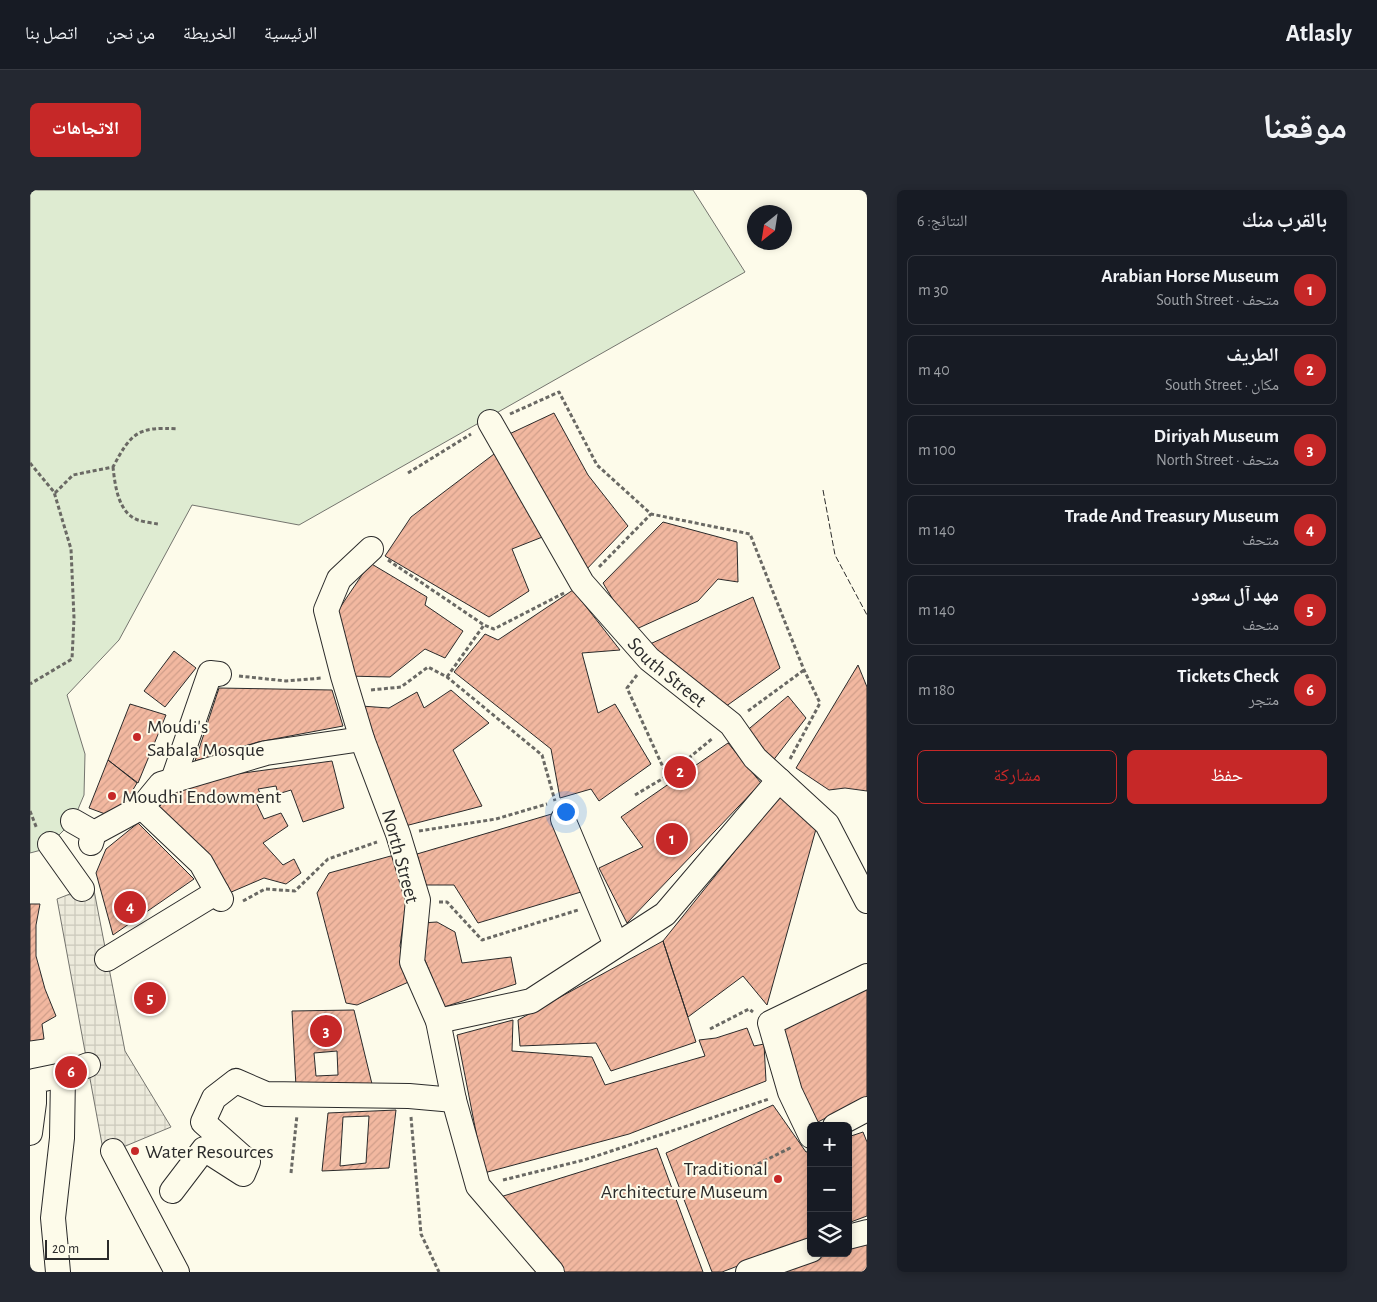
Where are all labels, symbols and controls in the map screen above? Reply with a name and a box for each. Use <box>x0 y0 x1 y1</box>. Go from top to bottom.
text: Atlasly <box>1286 22 1352 46</box>
text: اتصل بنا <box>25 25 78 43</box>
text: من نحن <box>106 25 155 43</box>
text: الخريطة <box>183 25 236 43</box>
text: الرئيسية <box>264 25 317 43</box>
button: الاتجاهات <box>30 103 141 157</box>
text: موقعنا <box>1262 110 1347 145</box>
north arrow <box>747 205 792 250</box>
text: بالقرب منك <box>1242 210 1327 231</box>
text: النتائج: 6 <box>917 213 968 229</box>
text: Arabian Horse Museum <box>1101 267 1279 286</box>
text: 30 m <box>918 282 949 298</box>
text: 1 <box>1307 282 1313 298</box>
text: متحف · South Street <box>1156 292 1279 308</box>
text: الطريف <box>1226 346 1279 365</box>
text: 40 m <box>918 362 950 378</box>
text: 2 <box>1306 362 1314 378</box>
text: مكان · South Street <box>1165 377 1279 393</box>
text: Diriyah Museum <box>1153 427 1279 446</box>
text: 100 m <box>918 442 956 458</box>
text: 3 <box>1307 442 1313 458</box>
text: متحف · North Street <box>1156 452 1279 468</box>
text: Trade And Treasury Museum <box>1064 507 1279 526</box>
text: 140 m <box>918 522 955 538</box>
text: 4 <box>1306 522 1314 538</box>
text: متحف <box>1242 532 1279 548</box>
text: مهد آل سعود <box>1191 586 1279 605</box>
text: 140 m <box>918 602 955 618</box>
text: 5 <box>1307 602 1313 618</box>
text: متحف <box>1242 617 1279 633</box>
street label: South Street <box>624 634 710 712</box>
text: Tickets Check <box>1177 667 1279 686</box>
text: 180 m <box>918 682 955 698</box>
text: 6 <box>1306 682 1314 698</box>
text: متجر <box>1249 692 1279 708</box>
place label: Moudi's Sabala Mosque <box>147 717 264 760</box>
marker: Moudi's Sabala Mosque <box>131 731 143 743</box>
button: مشاركة <box>917 750 1117 804</box>
button: حفظ <box>1127 750 1327 804</box>
pin: 2 <box>664 753 696 791</box>
place label: Moudhi Endowment <box>122 787 282 807</box>
marker: Moudhi Endowment <box>106 790 118 802</box>
your location <box>553 799 579 825</box>
street label: North Street <box>378 807 422 906</box>
pin: 1 <box>656 820 688 858</box>
pin: 4 <box>114 888 146 926</box>
pin: 5 <box>134 979 166 1017</box>
pin: 3 <box>310 1012 342 1050</box>
pin: 6 <box>55 1053 87 1091</box>
map controls <box>807 1122 852 1257</box>
button: + <box>807 1122 852 1167</box>
place label: Water Resources <box>145 1142 274 1162</box>
marker: Water Resources <box>129 1145 141 1157</box>
place label: Traditional Architecture Museum <box>601 1159 768 1202</box>
button: − <box>807 1167 852 1212</box>
marker: Traditional Architecture Museum <box>772 1173 784 1185</box>
button: layers <box>807 1212 852 1257</box>
scale bar <box>45 1237 109 1260</box>
text: 20 m <box>52 1242 79 1256</box>

